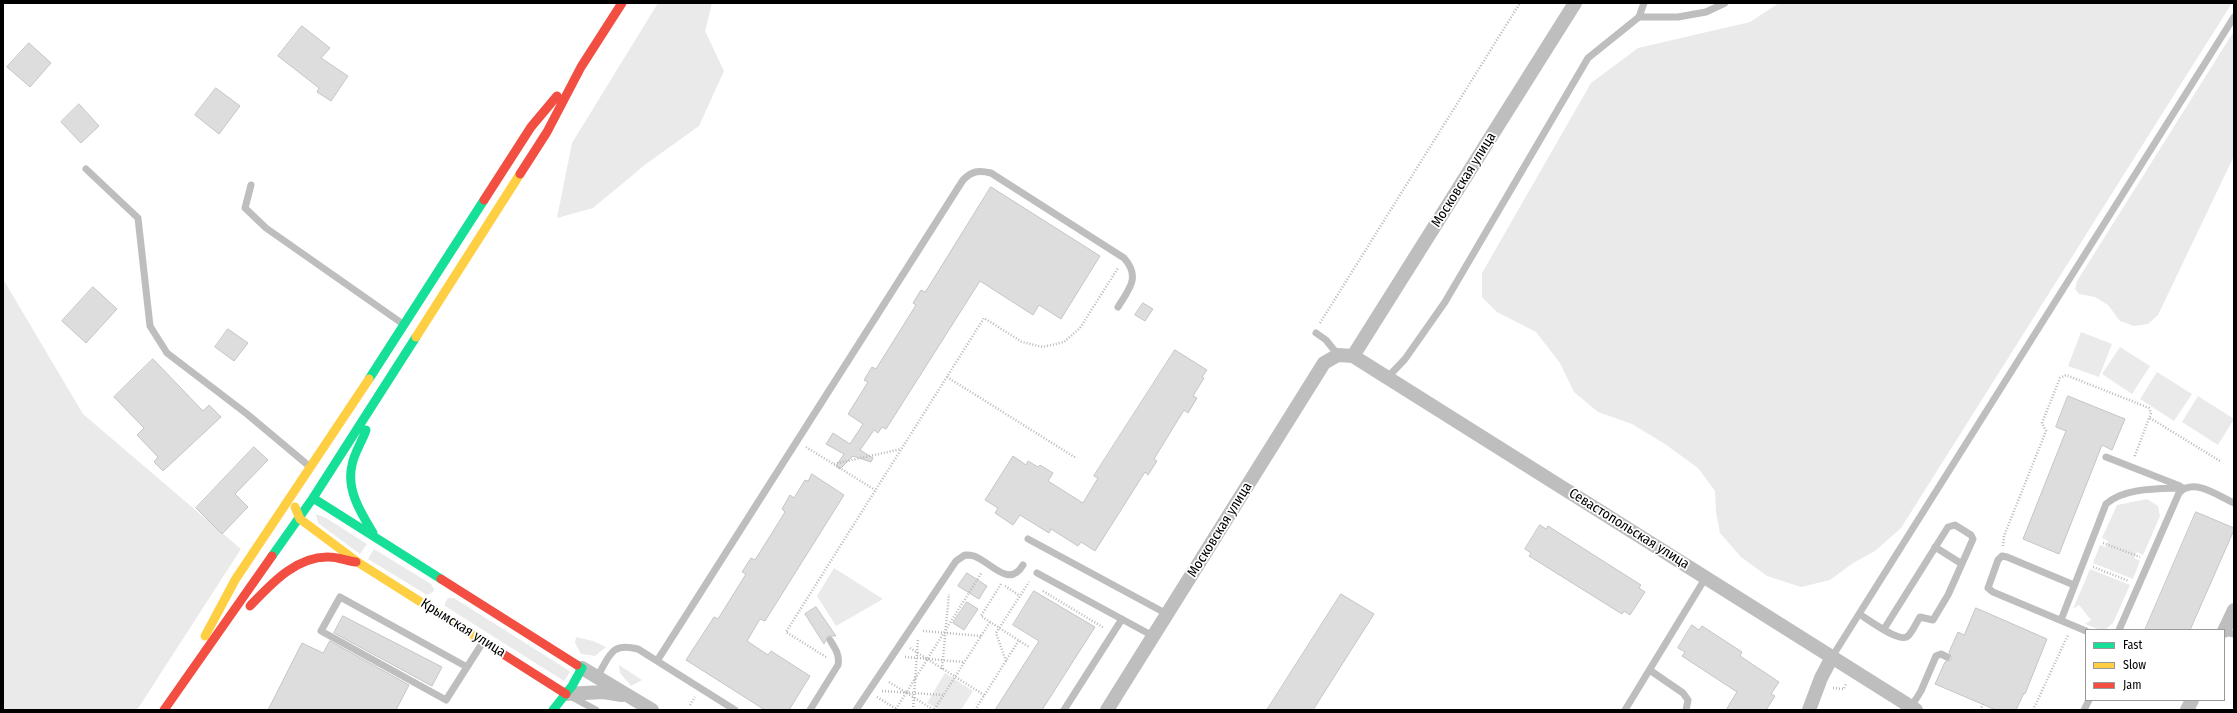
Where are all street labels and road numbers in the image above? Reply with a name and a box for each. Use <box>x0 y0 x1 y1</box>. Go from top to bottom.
street label: Московская улица <box>1428 129 1500 231</box>
street label: Московская улица <box>1184 479 1256 581</box>
street label: Севастопольская улица <box>1566 485 1692 573</box>
street label: Крымская улица <box>417 595 509 661</box>

